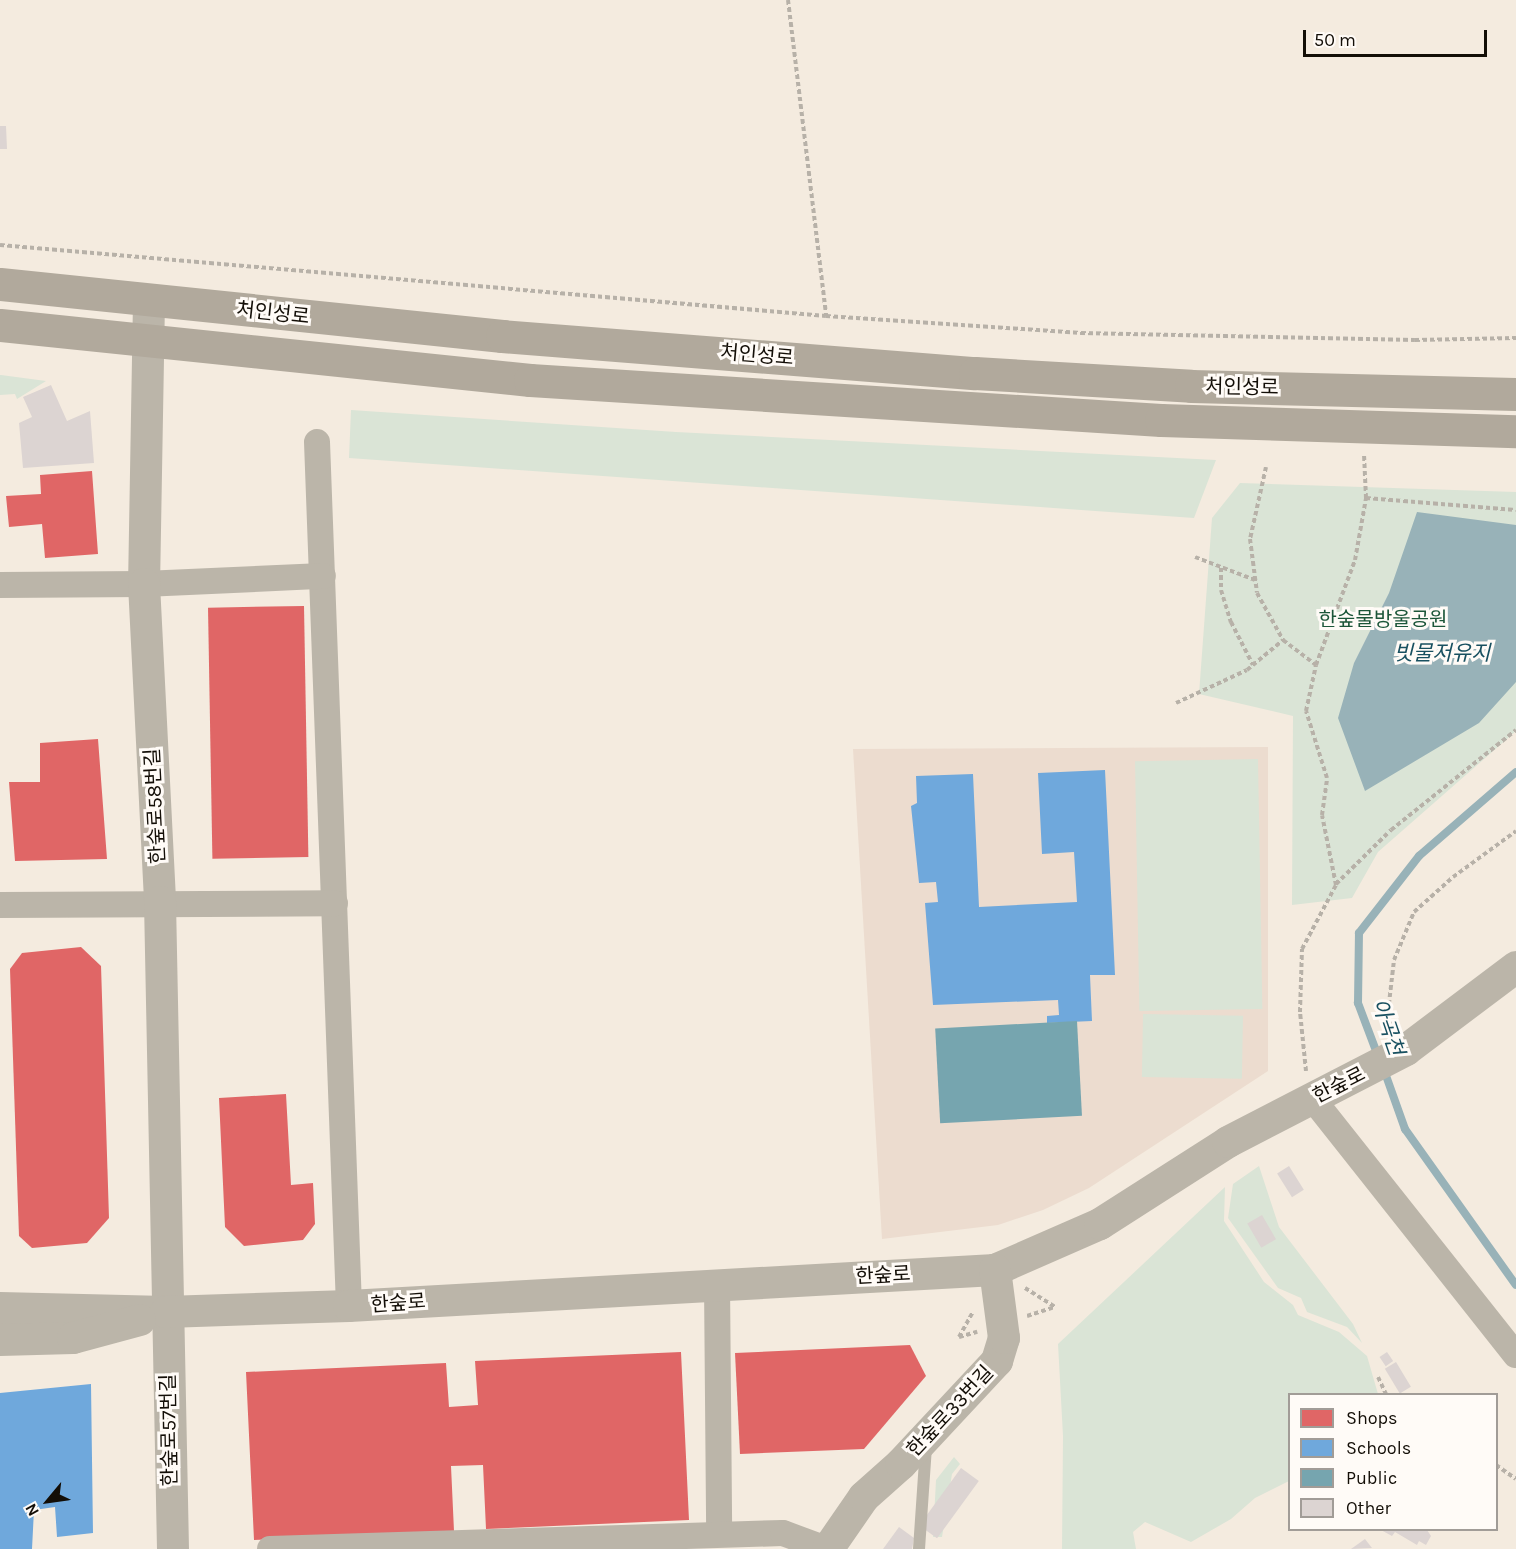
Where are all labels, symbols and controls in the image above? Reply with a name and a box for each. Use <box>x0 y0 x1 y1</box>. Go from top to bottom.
scale bar <box>1306 18 1490 56</box>
text: 50 m <box>1314 29 1356 51</box>
street label: 처인성로 <box>235 297 311 329</box>
street label: 처인성로 <box>719 340 795 370</box>
street label: 처인성로 <box>1205 374 1279 400</box>
park label: 한숲물방울공원 <box>1319 607 1447 631</box>
water label: 빗물저유지 <box>1394 640 1490 666</box>
street label: 한숲로58번길 <box>140 748 170 864</box>
water label: 아곡천 <box>1367 995 1409 1059</box>
street label: 한숲로 <box>1309 1062 1369 1108</box>
street label: 한숲로 <box>855 1262 911 1288</box>
street label: 한숲로 <box>370 1289 426 1317</box>
street label: 한숲로33번길 <box>902 1361 998 1461</box>
street label: 한숲로57번길 <box>156 1373 182 1487</box>
legend <box>1288 1393 1498 1531</box>
text: Shops <box>1346 1407 1398 1429</box>
text: Schools <box>1346 1437 1411 1459</box>
text: Public <box>1346 1467 1397 1489</box>
north arrow <box>18 1471 78 1531</box>
text: Other <box>1346 1497 1391 1519</box>
text: N <box>21 1500 43 1520</box>

